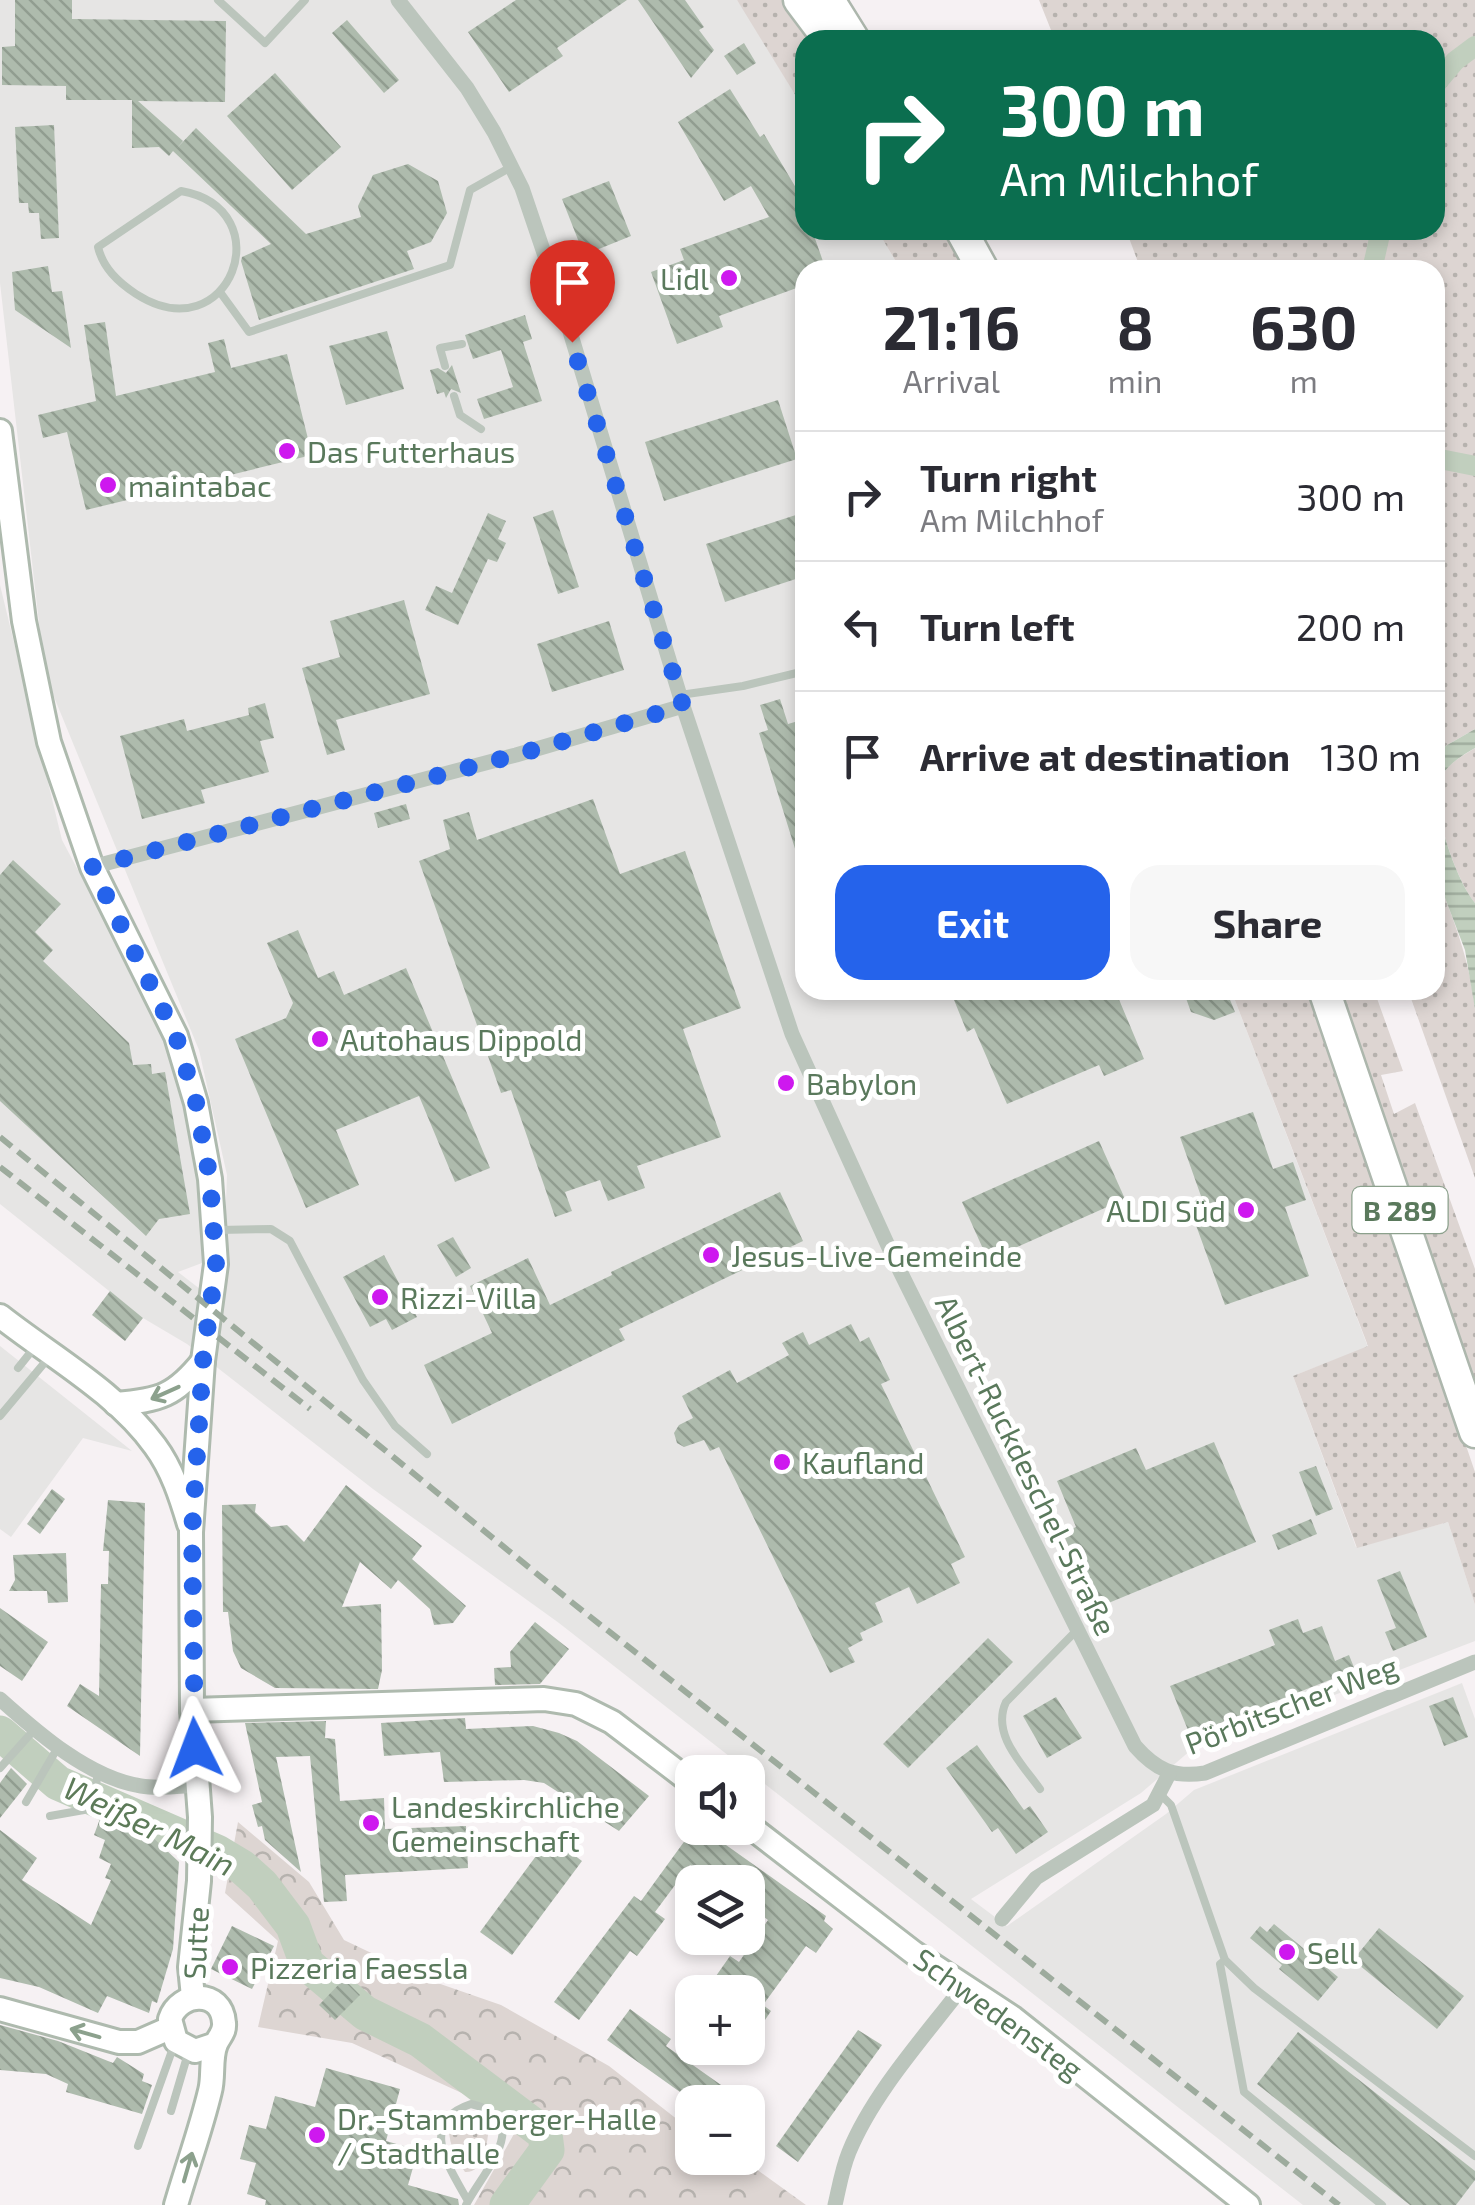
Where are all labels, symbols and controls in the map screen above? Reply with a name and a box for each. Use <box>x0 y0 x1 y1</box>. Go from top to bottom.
text: 300 m <box>1000 66 1205 150</box>
icon: right <box>835 70 965 200</box>
text: Am Milchhof <box>1000 151 1258 205</box>
pin <box>530 240 615 343</box>
icon: arrive <box>545 255 600 310</box>
place label: Lidl <box>660 260 709 296</box>
marker: Lidl <box>718 267 740 289</box>
text: 21:16 <box>883 290 1020 362</box>
text: 8 <box>1116 290 1154 362</box>
text: 630 <box>1250 290 1357 362</box>
text: Arrival <box>903 361 1000 399</box>
text: min <box>1108 361 1162 399</box>
text: m <box>1290 361 1318 399</box>
place label: Das Futterhaus <box>307 433 515 469</box>
marker: Das Futterhaus <box>276 440 298 462</box>
text: Turn right <box>920 454 1097 500</box>
place label: maintabac <box>128 467 272 503</box>
icon: right <box>835 469 890 524</box>
text: 300 m <box>1296 473 1405 519</box>
marker: maintabac <box>97 474 119 496</box>
text: Am Milchhof <box>920 500 1104 538</box>
icon: left <box>835 599 890 654</box>
text: Turn left <box>920 603 1075 649</box>
text: 200 m <box>1296 603 1405 649</box>
icon: arrive <box>835 729 890 784</box>
text: Arrive at destination <box>920 733 1290 779</box>
text: 130 m <box>1320 733 1421 779</box>
button: Exit <box>835 865 1110 980</box>
button: Share <box>1130 865 1405 980</box>
place label: Autohaus Dippold <box>340 1021 582 1057</box>
marker: Autohaus Dippold <box>309 1028 331 1050</box>
place label: Babylon <box>806 1065 917 1101</box>
marker: Babylon <box>775 1072 797 1094</box>
road number: B 289 <box>1352 1187 1448 1233</box>
place label: ALDI Süd <box>1106 1192 1226 1228</box>
marker: ALDI Süd <box>1235 1199 1257 1221</box>
place label: Jesus-Live-Gemeinde <box>731 1237 1022 1273</box>
marker: Jesus-Live-Gemeinde <box>700 1244 722 1266</box>
place label: Rizzi-Villa <box>400 1279 537 1315</box>
marker: Rizzi-Villa <box>369 1286 391 1308</box>
street label: Albert-Ruckdeschel-Straße <box>929 1289 1125 1641</box>
one-way arrow <box>151 1385 181 1403</box>
place label: Kaufland <box>802 1444 924 1480</box>
marker: Kaufland <box>771 1451 793 1473</box>
street label: Pörbitscher Weg <box>1180 1647 1402 1761</box>
position arrow <box>143 1696 247 1800</box>
map controls <box>675 1755 765 2175</box>
button: sound <box>675 1755 765 1845</box>
water label: Weißer Main <box>58 1767 242 1884</box>
place label: Landeskirchliche Gemeinschaft <box>391 1788 620 1858</box>
marker: Landeskirchliche Gemeinschaft <box>360 1812 382 1834</box>
button: layers <box>675 1865 765 1955</box>
street label: Sutte <box>175 1906 215 1980</box>
place label: Sell <box>1307 1934 1358 1970</box>
street label: Schwedensteg <box>908 1940 1091 2086</box>
marker: Sell <box>1276 1941 1298 1963</box>
place label: Pizzeria Faessla <box>250 1949 468 1985</box>
marker: Pizzeria Faessla <box>219 1956 241 1978</box>
button: + <box>675 1975 765 2065</box>
one-way arrow <box>70 2023 102 2041</box>
button: − <box>675 2085 765 2175</box>
place label: Dr.-Stammberger-Halle / Stadthalle <box>337 2100 657 2170</box>
marker: Dr.-Stammberger-Halle / Stadthalle <box>306 2124 328 2146</box>
one-way arrow <box>179 2152 198 2183</box>

